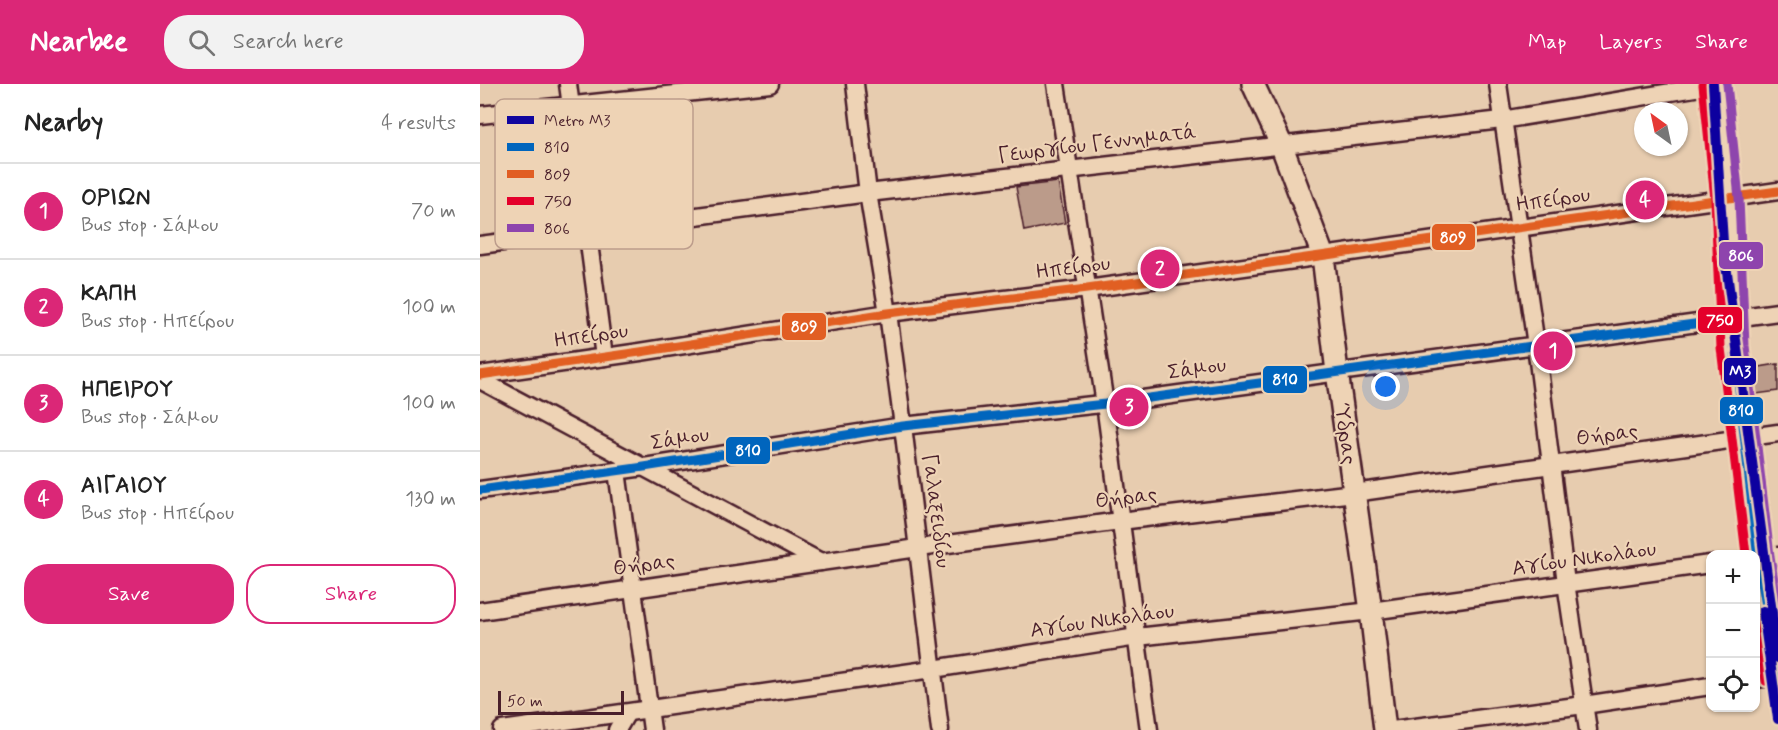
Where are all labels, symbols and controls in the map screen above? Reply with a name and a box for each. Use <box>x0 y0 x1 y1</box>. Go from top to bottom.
search box <box>164 15 584 69</box>
text: Nearbee <box>30 24 128 61</box>
icon: search <box>185 26 218 59</box>
text: Search here <box>233 28 344 56</box>
text: Map <box>1528 28 1566 56</box>
text: Layers <box>1599 28 1662 56</box>
text: Share <box>1695 28 1748 56</box>
legend <box>495 99 693 249</box>
north arrow <box>1634 102 1688 156</box>
text: Nearby <box>24 106 103 140</box>
text: 4 results <box>381 110 456 137</box>
text: Metro Μ3 <box>544 111 610 132</box>
street label: Γεωργίου Γεννηματά <box>996 118 1198 170</box>
text: 810 <box>544 138 570 159</box>
text: 809 <box>544 165 571 186</box>
pin: 4 <box>1626 178 1664 222</box>
street label: Ηπείρου <box>1514 181 1592 219</box>
text: ΟΡΙΩΝ <box>81 184 150 212</box>
text: 750 <box>544 192 572 213</box>
text: 1 <box>39 198 48 225</box>
text: 70 m <box>411 198 456 225</box>
text: Bus stop · Σάμου <box>81 212 218 239</box>
text: 806 <box>544 219 570 240</box>
line badge: 809 <box>1431 223 1476 251</box>
text: 809 <box>1440 228 1466 249</box>
line badge: 806 <box>1718 241 1764 270</box>
pin: 2 <box>1140 246 1180 291</box>
text: 806 <box>1728 246 1754 267</box>
street label: Ηπείρου <box>1034 250 1112 286</box>
text: ΚΑΠΗ <box>81 280 137 308</box>
text: 2 <box>39 294 48 321</box>
text: 100 m <box>402 294 456 321</box>
line badge: 750 <box>1697 306 1743 334</box>
text: Bus stop · Ηπείρου <box>81 308 234 335</box>
text: 750 <box>1706 311 1734 332</box>
line badge: 809 <box>781 312 827 341</box>
street label: Ηπείρου <box>552 317 630 355</box>
text: 809 <box>791 317 817 338</box>
pin: 1 <box>1534 328 1572 374</box>
street label: Σάμου <box>1166 351 1228 387</box>
line badge: Μ3 <box>1723 357 1757 386</box>
text: Μ3 <box>1729 362 1752 383</box>
line badge: 810 <box>1262 365 1308 394</box>
text: 810 <box>1272 370 1298 391</box>
your location <box>1371 372 1400 401</box>
text: ΗΠΕΙΡΟΥ <box>81 376 173 404</box>
pin: 3 <box>1110 384 1148 430</box>
text: 3 <box>39 390 48 417</box>
text: 100 m <box>402 390 456 417</box>
line badge: 810 <box>1719 396 1764 425</box>
street label: Ύδρας <box>1327 401 1363 467</box>
text: 810 <box>1728 401 1754 422</box>
text: Bus stop · Σάμου <box>81 404 218 431</box>
street label: Θήρας <box>1574 417 1640 453</box>
street label: Σάμου <box>649 421 711 457</box>
line badge: 810 <box>725 436 771 465</box>
text: 810 <box>735 441 761 462</box>
street label: Γαλαξειδίου <box>915 452 957 570</box>
text: ΑΙΓΑΙΟΥ <box>81 472 167 500</box>
street label: Θήρας <box>1093 480 1159 516</box>
text: 4 <box>38 486 49 513</box>
text: 130 m <box>405 486 456 513</box>
text: Bus stop · Ηπείρου <box>81 500 234 527</box>
street label: Αγίου Νικολάου <box>1510 535 1658 583</box>
street label: Θήρας <box>611 547 677 583</box>
map controls <box>1706 550 1760 712</box>
button: + <box>1706 550 1760 604</box>
button: Save <box>24 564 234 624</box>
button: Share <box>246 564 456 624</box>
street label: Αγίου Νικολάου <box>1028 597 1176 645</box>
button: − <box>1706 604 1760 658</box>
button: locate <box>1706 658 1760 712</box>
scale bar <box>498 688 624 716</box>
text: 50 m <box>507 691 543 712</box>

